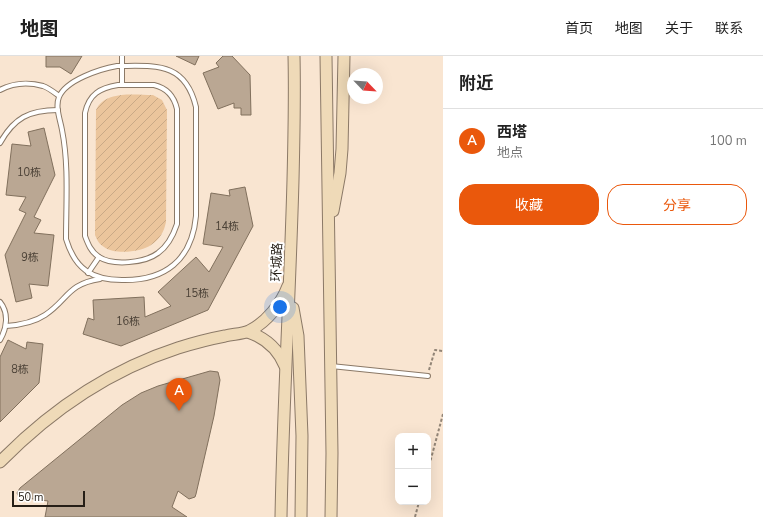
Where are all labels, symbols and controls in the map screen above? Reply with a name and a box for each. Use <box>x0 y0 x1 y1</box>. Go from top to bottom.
text: 地图 <box>20 16 58 42</box>
text: 首页 <box>565 19 593 38</box>
text: 地图 <box>615 19 643 38</box>
text: 关于 <box>665 19 693 38</box>
text: 联系 <box>715 19 743 38</box>
north arrow <box>347 68 383 104</box>
text: 附近 <box>459 72 493 95</box>
text: 西塔 <box>497 122 527 142</box>
text: A <box>467 132 477 150</box>
text: 100 m <box>709 132 747 150</box>
text: 地点 <box>497 144 523 162</box>
house number: 10栋 <box>17 165 41 180</box>
button: 收藏 <box>459 184 599 225</box>
button: 分享 <box>607 184 747 225</box>
house number: 14栋 <box>215 219 239 234</box>
street label: 环城路 <box>267 242 287 282</box>
house number: 9栋 <box>21 250 39 265</box>
house number: 15栋 <box>185 286 209 301</box>
your location <box>270 297 290 317</box>
house number: 16栋 <box>116 314 140 329</box>
house number: 8栋 <box>11 362 29 377</box>
pin: A <box>166 378 192 411</box>
map controls <box>395 433 431 505</box>
button: + <box>395 433 431 469</box>
button: − <box>395 469 431 505</box>
scale bar <box>12 489 85 508</box>
text: 50 m <box>18 490 43 505</box>

